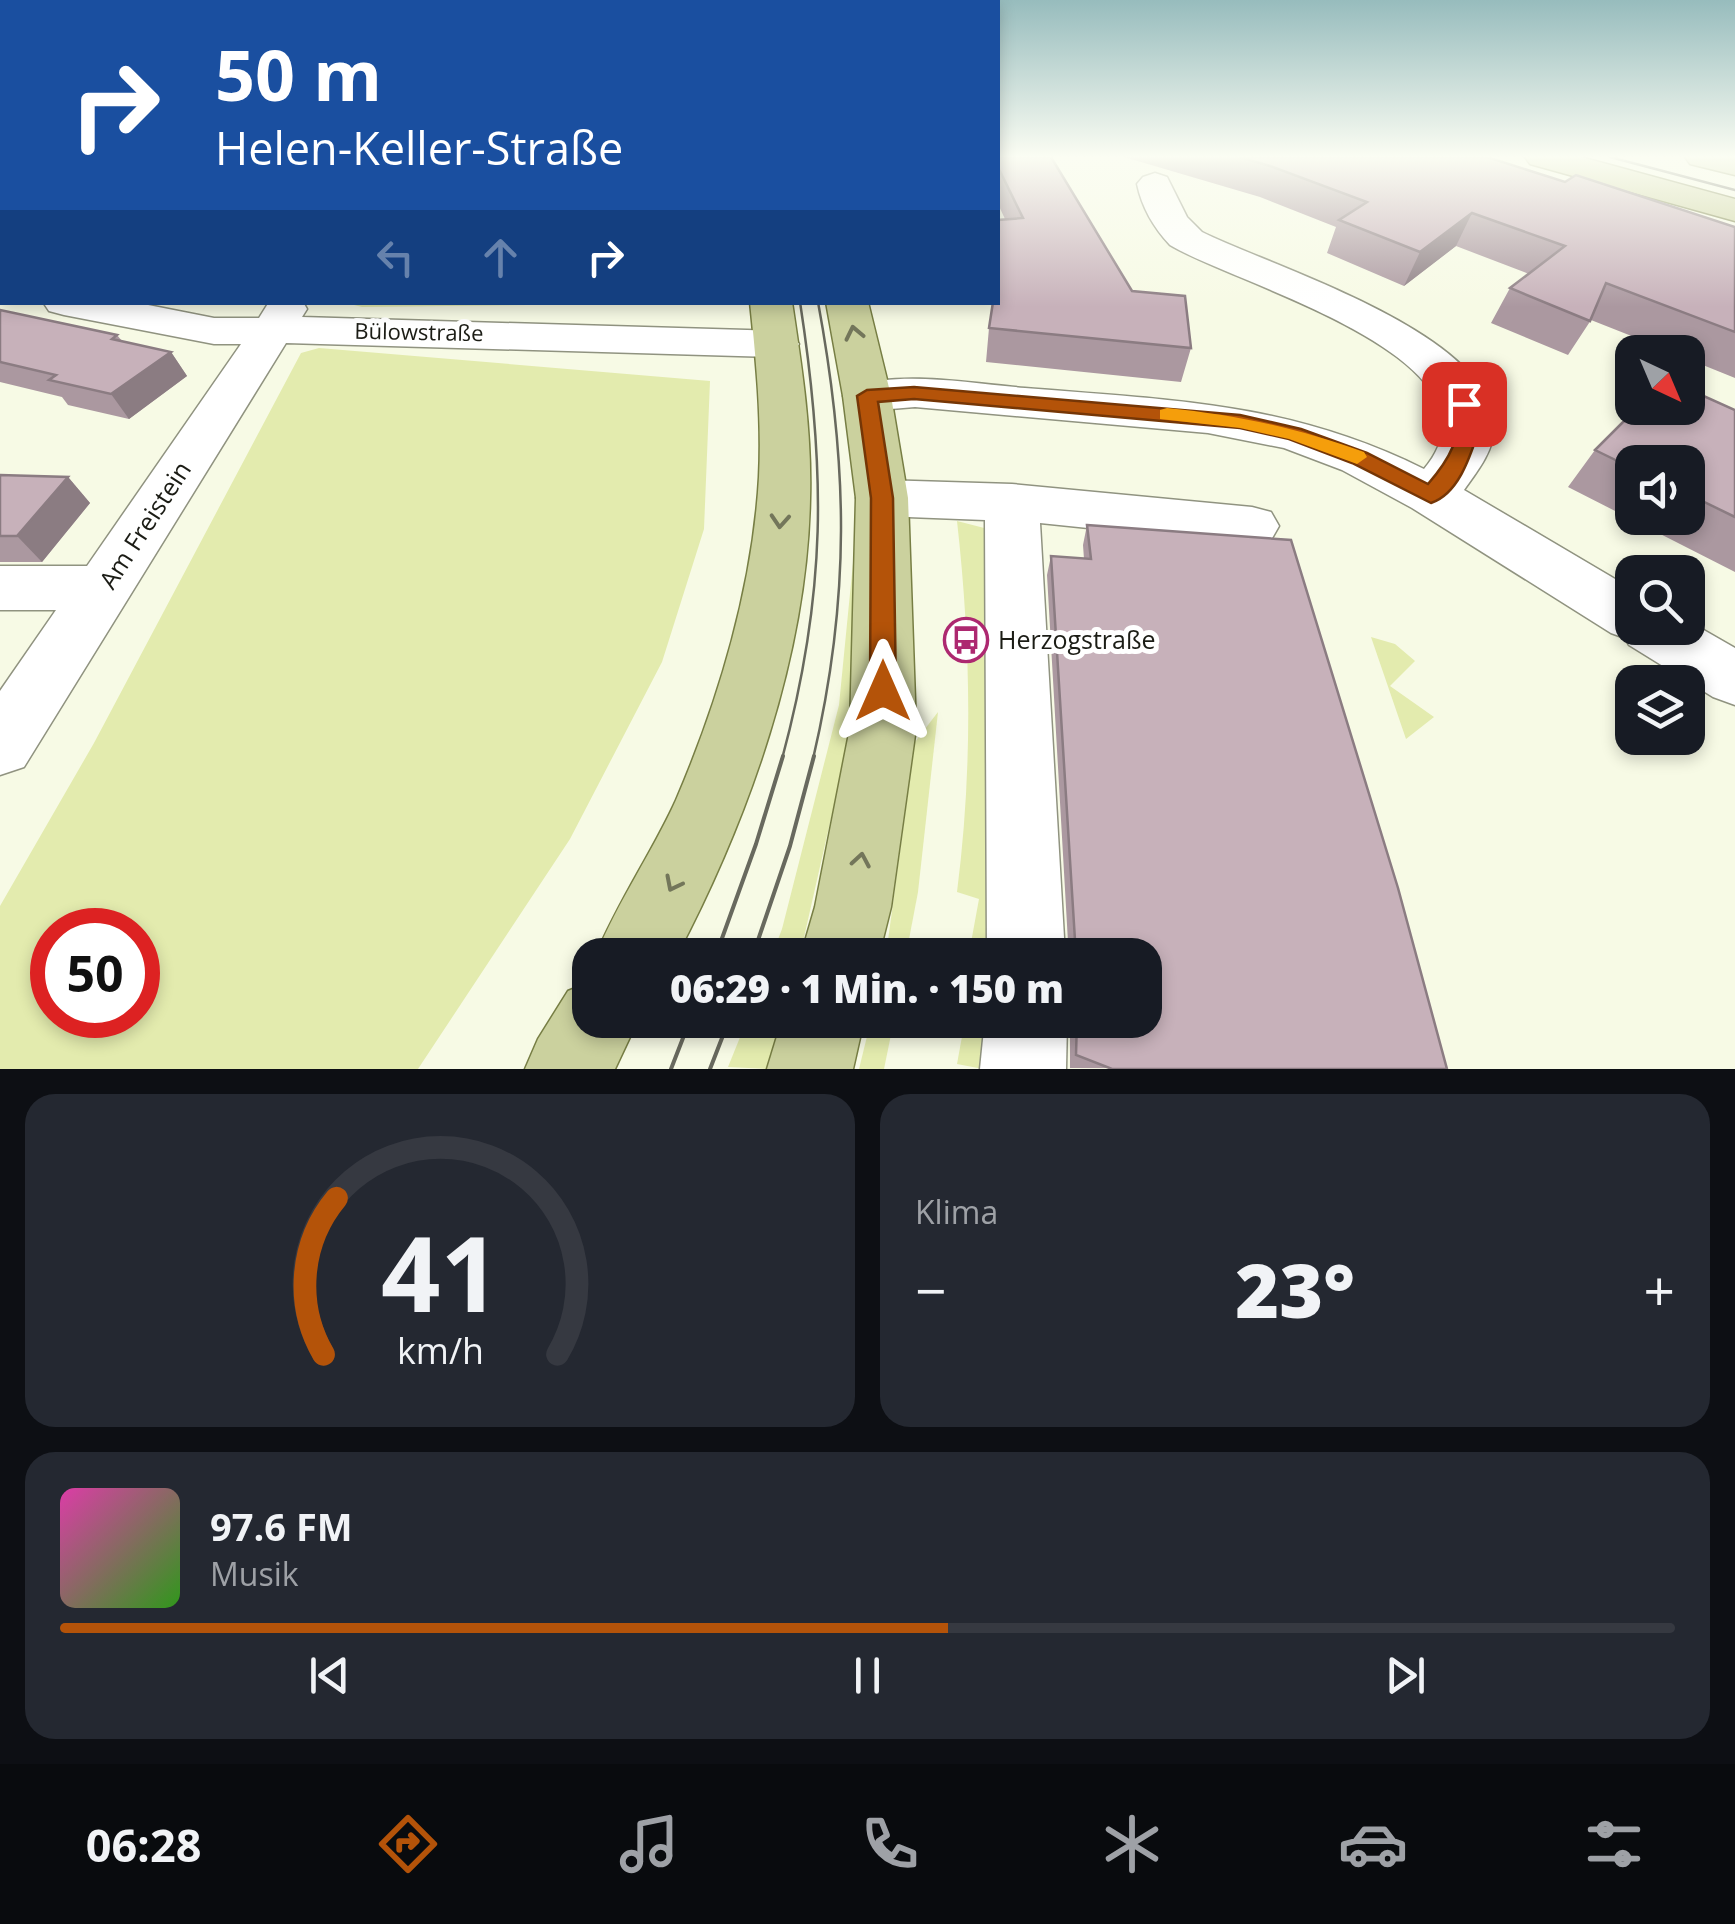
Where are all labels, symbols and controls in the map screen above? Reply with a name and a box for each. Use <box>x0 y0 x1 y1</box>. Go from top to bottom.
text: 50 m <box>215 26 382 122</box>
icon: right <box>50 40 180 170</box>
text: Helen-Keller-Straße <box>215 117 623 178</box>
icon: left <box>368 230 423 285</box>
icon: ahead <box>473 230 528 285</box>
icon: right <box>578 230 633 285</box>
street label: Bülowstraße <box>354 315 484 347</box>
one-way arrow <box>844 325 865 342</box>
north arrow <box>1615 335 1705 425</box>
map controls <box>1615 335 1705 755</box>
pin <box>1422 362 1507 447</box>
icon: arrive <box>1437 377 1492 432</box>
button: sound <box>1615 445 1705 535</box>
street label: Am Freistein <box>90 454 198 595</box>
one-way arrow <box>770 513 791 529</box>
button: search <box>1615 555 1705 645</box>
bus stop icon: Herzogstraße <box>943 617 989 663</box>
place label: Herzogstraße <box>998 622 1156 656</box>
position arrow <box>831 639 935 743</box>
button: layers <box>1615 665 1705 755</box>
one-way arrow <box>850 852 871 868</box>
one-way arrow <box>665 874 685 892</box>
speed limit sign: 50 <box>30 908 160 1038</box>
text: 06:29 · 1 Min. · 150 m <box>670 962 1064 1014</box>
text: Klima <box>915 1190 998 1233</box>
text: 41 <box>381 1201 499 1342</box>
text: 23° <box>1235 1238 1355 1340</box>
text: − <box>915 1252 946 1327</box>
text: + <box>1644 1252 1675 1327</box>
text: km/h <box>397 1326 483 1374</box>
text: 97.6 FM <box>210 1500 353 1552</box>
text: Musik <box>210 1552 299 1595</box>
icon: previous <box>302 1648 357 1703</box>
icon: pause <box>840 1648 895 1703</box>
icon: next <box>1378 1648 1433 1703</box>
icon: directions <box>373 1809 443 1879</box>
icon: music <box>614 1809 684 1879</box>
icon: phone <box>855 1809 925 1879</box>
icon: climate <box>1097 1809 1167 1879</box>
icon: car <box>1338 1809 1408 1879</box>
icon: filters <box>1579 1809 1649 1879</box>
text: 06:28 <box>86 1814 201 1875</box>

